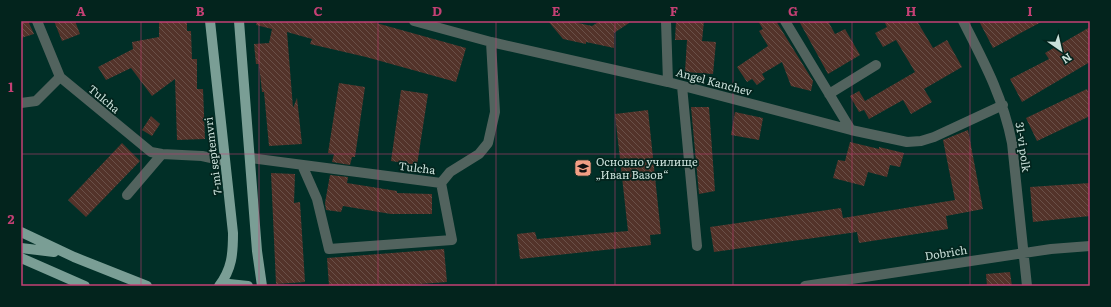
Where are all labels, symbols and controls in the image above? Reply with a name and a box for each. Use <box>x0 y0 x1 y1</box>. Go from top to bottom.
text: A <box>76 1 86 20</box>
text: B <box>196 1 205 20</box>
text: C <box>313 1 323 20</box>
text: D <box>432 1 442 20</box>
text: E <box>552 1 561 20</box>
text: F <box>670 1 678 20</box>
text: G <box>788 1 798 20</box>
text: H <box>906 1 917 20</box>
text: I <box>1027 1 1033 20</box>
north arrow <box>1041 30 1081 70</box>
text: N <box>1059 50 1075 68</box>
street label: Angel Kanchev <box>674 63 755 99</box>
text: 1 <box>8 77 14 96</box>
street label: Tulcha <box>85 80 124 116</box>
street label: 7-mi septemvri <box>199 116 225 196</box>
street label: 31-vi polk <box>1013 121 1035 173</box>
place label: Основно училище „Иван Вазов“ <box>596 153 698 182</box>
street label: Tulcha <box>398 157 437 177</box>
school or university icon: Основно училище „Иван Вазов“ <box>573 158 593 178</box>
text: 2 <box>8 209 15 228</box>
street label: Dobrich <box>924 241 968 263</box>

